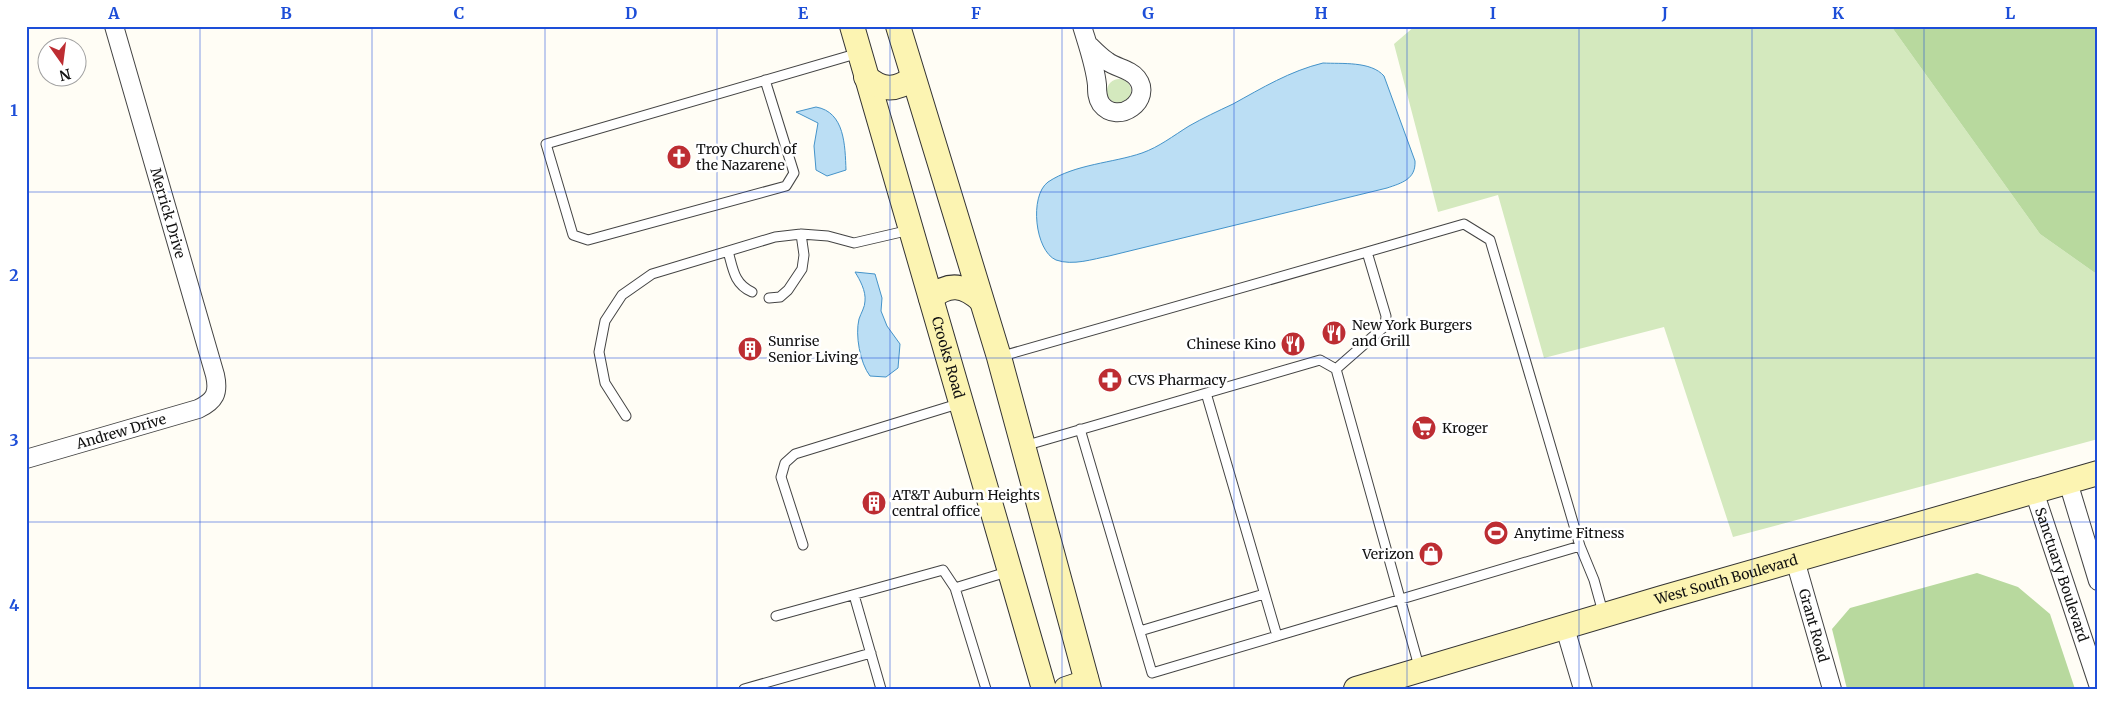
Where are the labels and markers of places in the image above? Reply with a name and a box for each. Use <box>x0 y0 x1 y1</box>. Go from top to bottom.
place label: Troy Church of the Nazarene <box>696 140 797 174</box>
church icon: Troy Church of the Nazarene <box>666 144 692 170</box>
place label: New York Burgers and Grill <box>1352 316 1472 350</box>
restaurant icon: New York Burgers and Grill <box>1321 320 1347 346</box>
restaurant icon: Chinese Kino <box>1280 331 1306 357</box>
place label: Sunrise Senior Living <box>768 332 859 366</box>
place label: Chinese Kino <box>1187 335 1276 353</box>
building icon: Sunrise Senior Living <box>737 336 763 362</box>
pharmacy icon: CVS Pharmacy <box>1097 367 1123 393</box>
place label: CVS Pharmacy <box>1128 371 1228 389</box>
supermarket icon: Kroger <box>1411 415 1437 441</box>
place label: Kroger <box>1442 419 1488 437</box>
place label: AT&T Auburn Heights central office <box>891 486 1040 520</box>
building icon: AT&T Auburn Heights central office <box>861 490 887 516</box>
sports icon: Anytime Fitness <box>1483 520 1509 546</box>
place label: Anytime Fitness <box>1513 524 1625 542</box>
shop icon: Verizon <box>1418 541 1444 567</box>
place label: Verizon <box>1361 545 1414 563</box>

